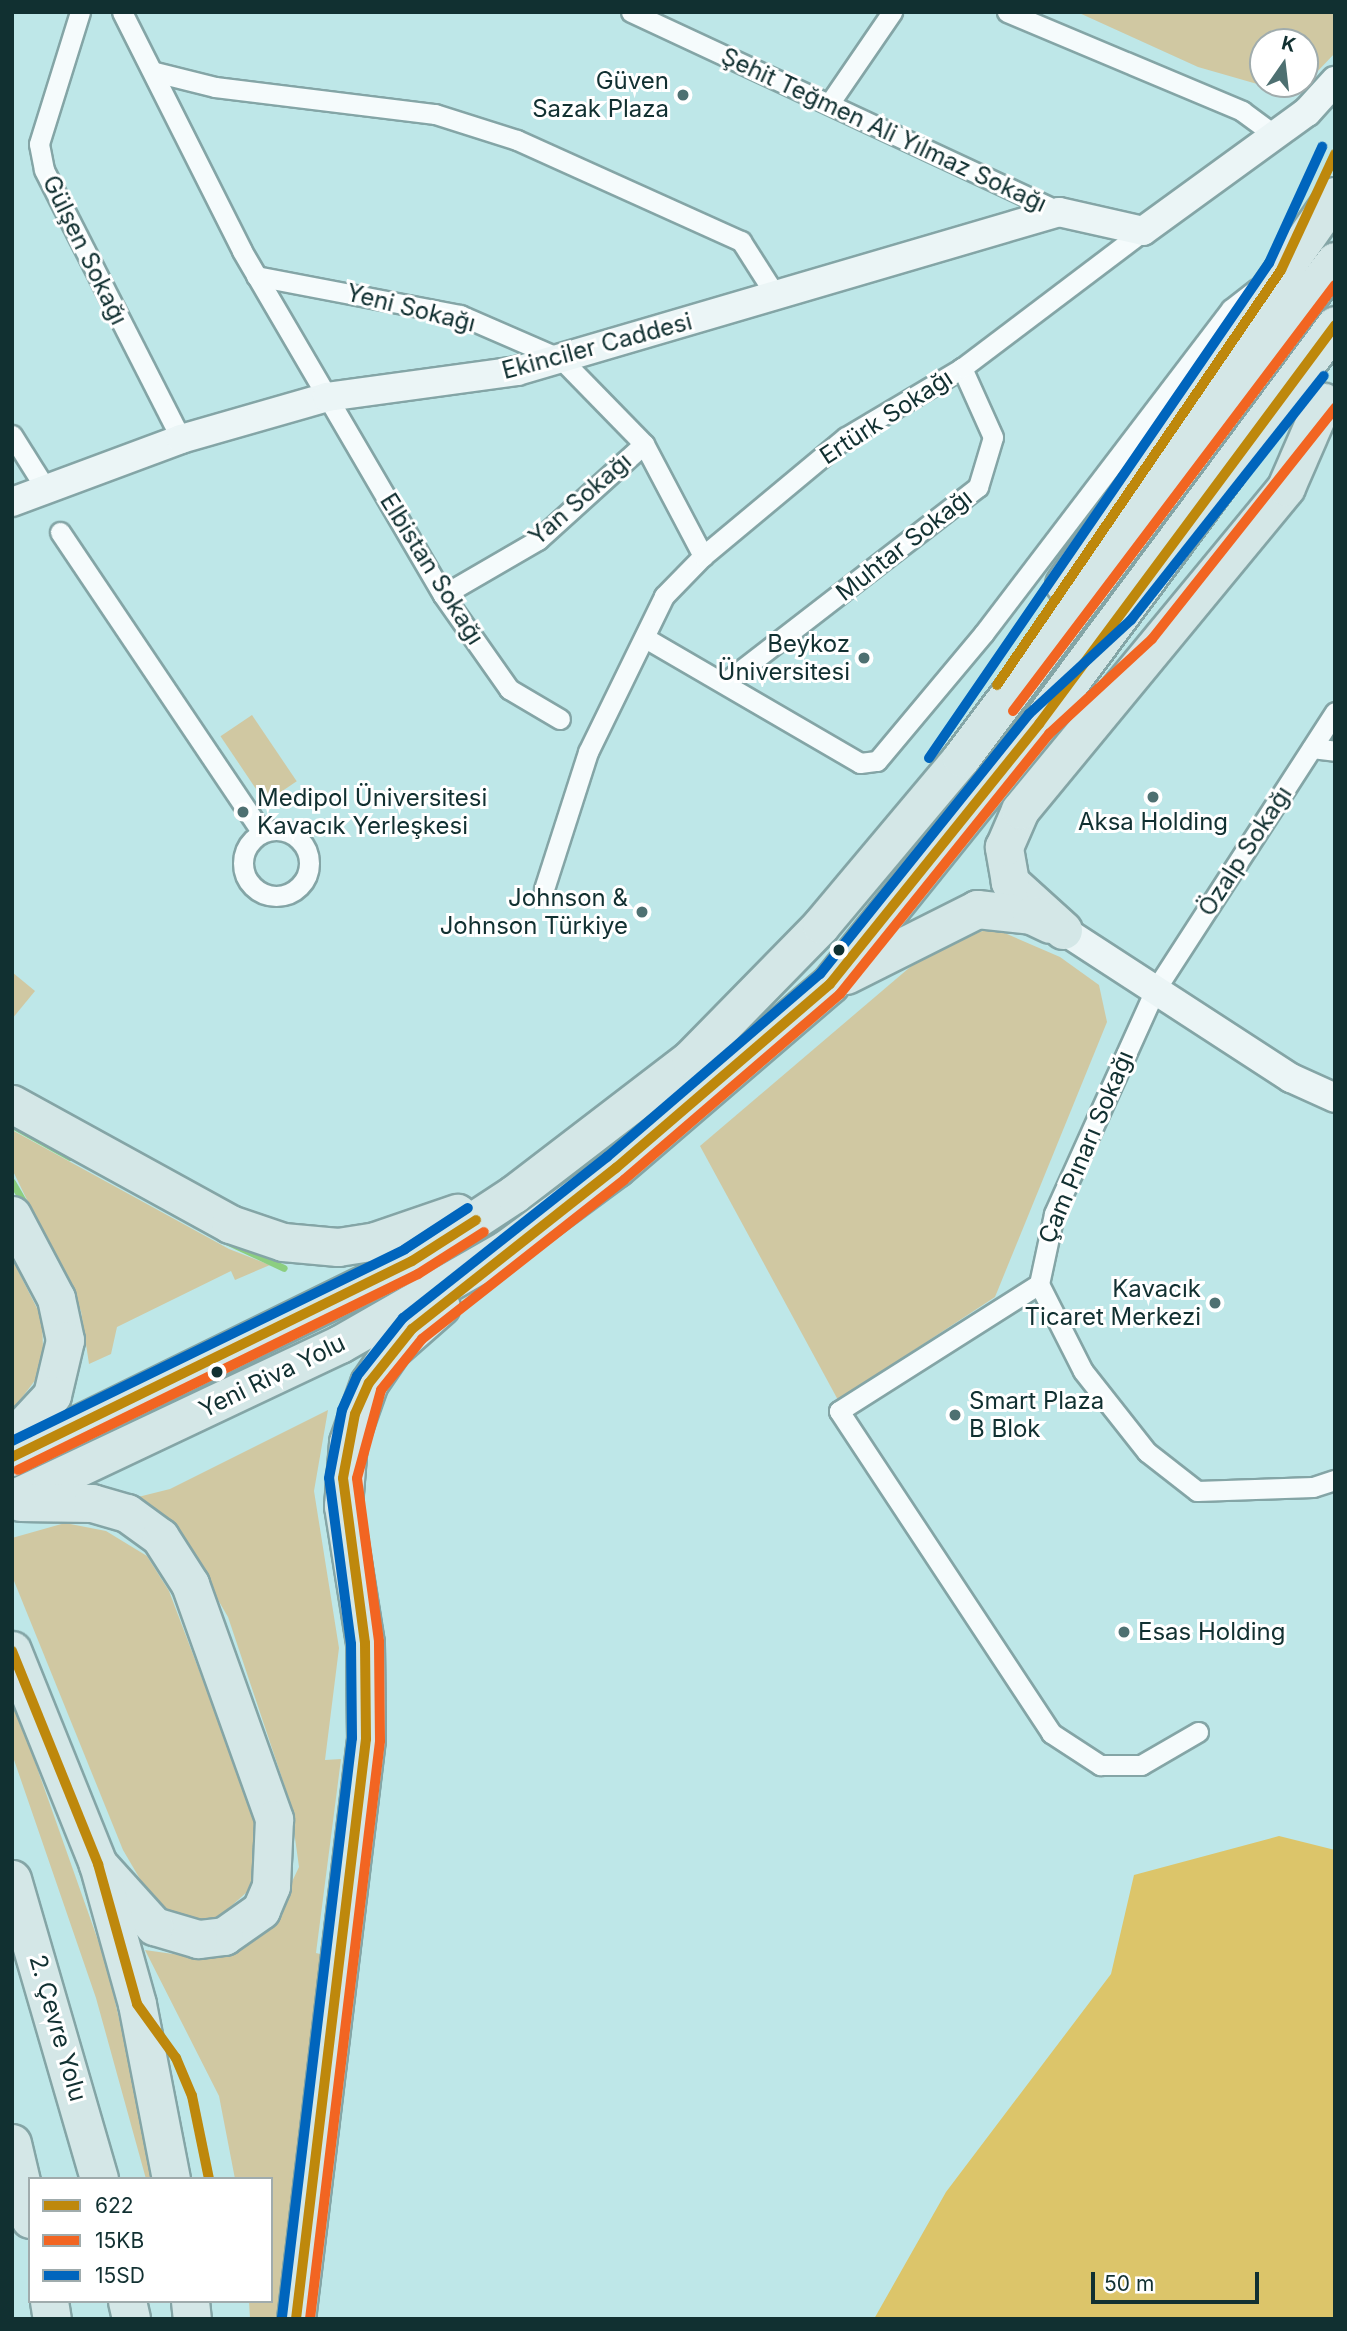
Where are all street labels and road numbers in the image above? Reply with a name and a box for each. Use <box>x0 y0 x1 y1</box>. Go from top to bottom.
street label: Şehit Teğmen Ali Yılmaz Sokağı <box>717 42 1051 218</box>
street label: Gülşen Sokağı <box>36 171 134 329</box>
street label: Yeni Sokağı <box>343 278 479 338</box>
street label: Ekinciler Caddesi <box>499 307 695 385</box>
street label: Ertürk Sokağı <box>814 363 958 471</box>
street label: Yan Sokağı <box>523 447 637 551</box>
street label: Muhtar Sokağı <box>830 483 978 607</box>
street label: Elbistan Sokağı <box>374 488 490 650</box>
street label: Özalp Sokağı <box>1192 781 1298 921</box>
street label: Çam Pınarı Sokağı <box>1032 1046 1140 1248</box>
street label: Yeni Riva Yolu <box>194 1328 350 1424</box>
street label: 2. Çevre Yolu <box>23 1951 93 2105</box>

